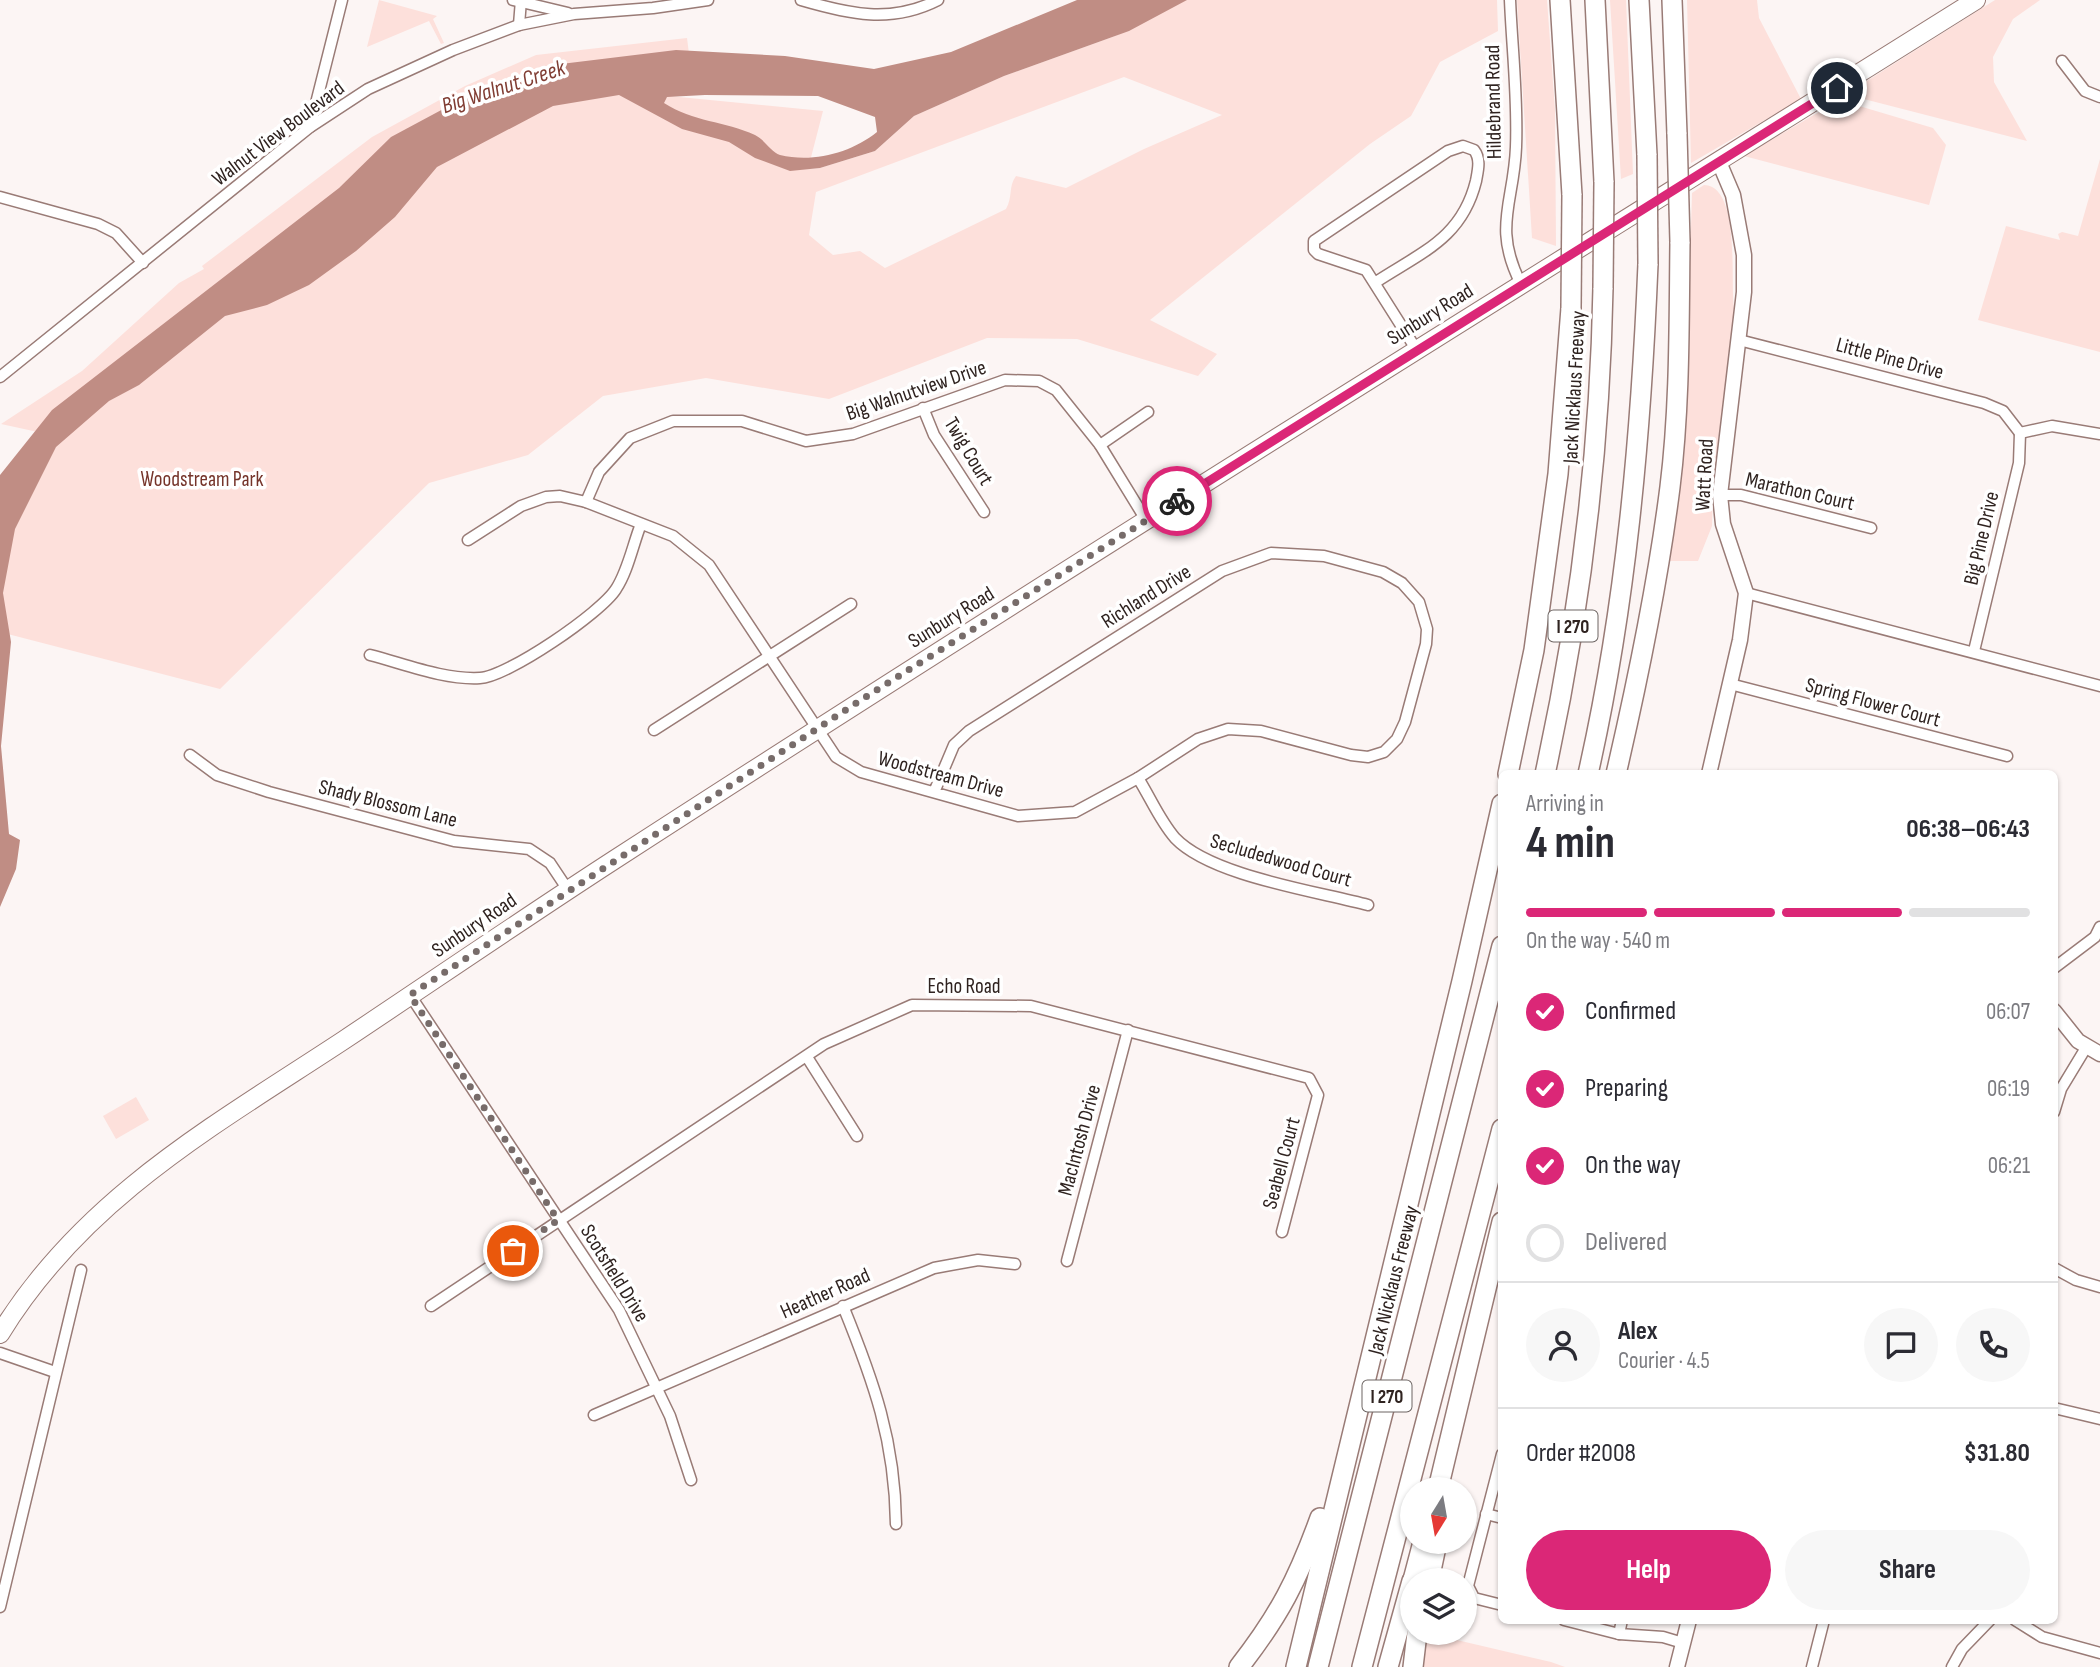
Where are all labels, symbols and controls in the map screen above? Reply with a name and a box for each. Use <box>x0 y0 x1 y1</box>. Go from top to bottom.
street label: Hildebrand Road <box>1480 45 1507 159</box>
water label: Big Walnut Creek <box>438 53 570 120</box>
pin <box>1807 58 1867 118</box>
icon: home <box>1818 69 1856 107</box>
street label: Walnut View Boulevard <box>207 76 349 191</box>
street label: Sunbury Road <box>1383 278 1478 351</box>
street label: Jack Nicklaus Freeway <box>1558 310 1591 465</box>
street label: Little Pine Drive <box>1833 332 1946 385</box>
street label: Big Walnutview Drive <box>843 355 989 426</box>
street label: Twig Court <box>938 413 999 490</box>
street label: Watt Road <box>1690 438 1719 512</box>
courier <box>1142 466 1212 536</box>
park label: Woodstream Park <box>140 467 264 492</box>
street label: Marathon Court <box>1743 467 1857 516</box>
icon: bike <box>1158 482 1196 520</box>
street label: Big Pine Drive <box>1959 489 2004 587</box>
street label: Richland Drive <box>1097 559 1196 634</box>
street label: Sunbury Road <box>904 581 999 654</box>
road number: I 270 <box>1548 610 1598 642</box>
street label: Spring Flower Court <box>1803 672 1943 732</box>
street label: Woodstream Drive <box>875 746 1006 803</box>
street label: Shady Blossom Lane <box>316 774 460 833</box>
text: Arriving in <box>1526 790 1604 818</box>
text: 06:38–06:43 <box>1906 814 2030 845</box>
text: 4 min <box>1526 816 1615 871</box>
street label: Secludedwood Court <box>1207 828 1354 893</box>
street label: Sunbury Road <box>427 888 521 963</box>
text: On the way · 540 m <box>1526 927 1670 955</box>
street label: Echo Road <box>928 974 1000 999</box>
icon: check <box>1526 993 1564 1031</box>
text: Confirmed <box>1585 996 1676 1027</box>
text: 06:07 <box>1986 998 2030 1026</box>
icon: check <box>1526 1070 1564 1108</box>
text: Preparing <box>1585 1073 1668 1104</box>
text: 06:19 <box>1987 1075 2030 1103</box>
street label: MacIntosh Drive <box>1053 1082 1106 1198</box>
street label: Seabell Court <box>1257 1114 1306 1212</box>
icon: check <box>1526 1147 1564 1185</box>
text: On the way <box>1585 1150 1681 1181</box>
text: 06:21 <box>1988 1152 2030 1180</box>
street label: Jack Nicklaus Freeway <box>1363 1203 1424 1358</box>
street label: Scotsfield Drive <box>575 1220 654 1327</box>
pin <box>483 1221 543 1281</box>
text: Delivered <box>1585 1227 1667 1258</box>
icon: bag <box>494 1232 532 1270</box>
street label: Heather Road <box>777 1263 874 1324</box>
button: person <box>1526 1308 1600 1382</box>
button: chat <box>1864 1308 1938 1382</box>
button: phone <box>1956 1308 2030 1382</box>
text: Alex <box>1618 1316 1658 1347</box>
text: Courier · 4.5 <box>1618 1347 1710 1375</box>
road number: I 270 <box>1362 1380 1412 1412</box>
text: Order #2008 <box>1526 1438 1636 1469</box>
text: $31.80 <box>1964 1438 2030 1469</box>
north arrow <box>1400 1477 1477 1554</box>
map controls <box>1400 1477 1477 1645</box>
button: Help <box>1526 1530 1771 1610</box>
button: Share <box>1785 1530 2030 1610</box>
button: layers <box>1400 1568 1477 1645</box>

